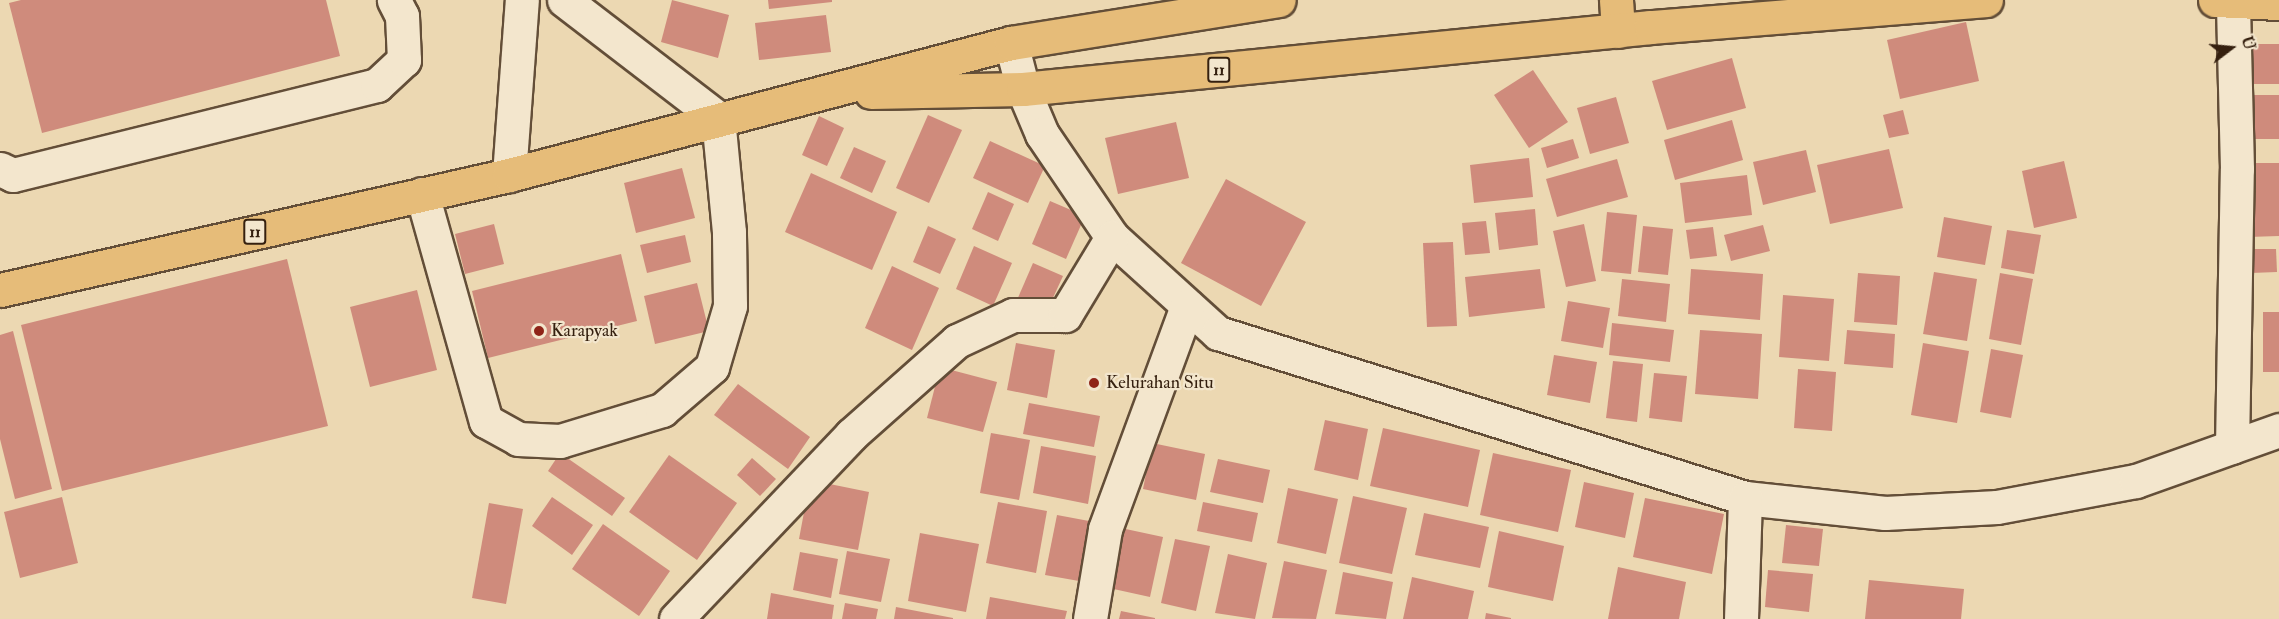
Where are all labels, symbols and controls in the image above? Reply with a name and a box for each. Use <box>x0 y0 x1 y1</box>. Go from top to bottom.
north arrow <box>2201 18 2261 78</box>
text: U <box>2237 34 2260 52</box>
road number: 11 <box>1207 57 1231 83</box>
road number: 11 <box>243 219 267 245</box>
place label: Karapyak <box>551 320 618 342</box>
marker: Karapyak <box>532 324 546 338</box>
place label: Kelurahan Situ <box>1106 372 1214 394</box>
marker: Kelurahan Situ <box>1087 376 1101 390</box>

